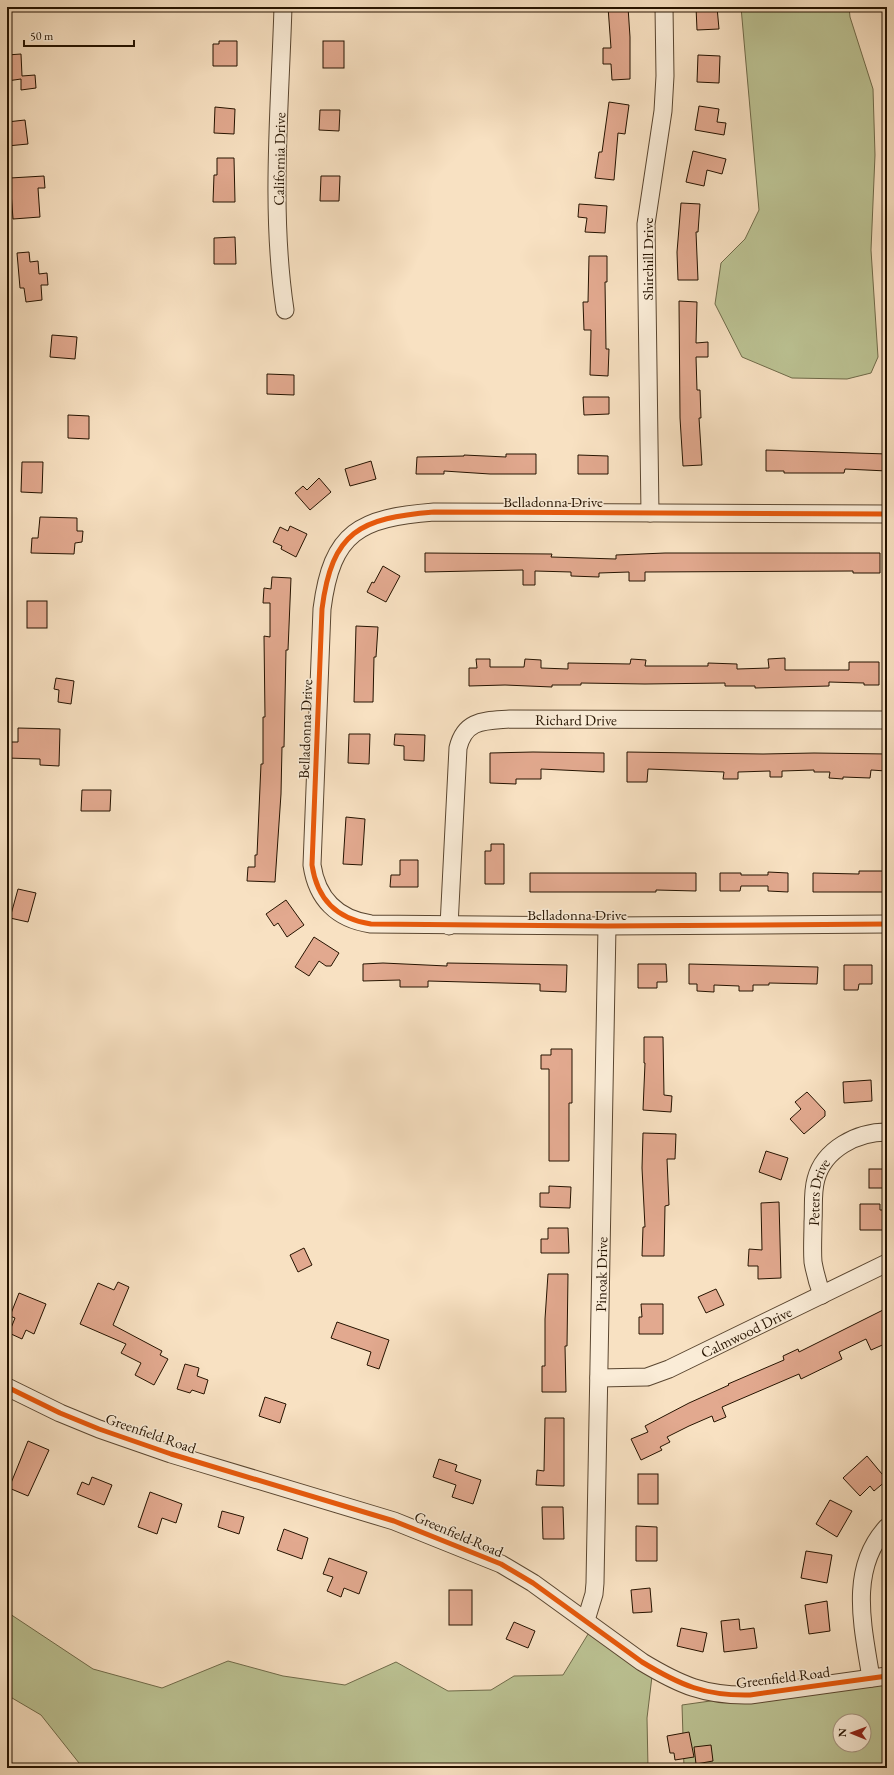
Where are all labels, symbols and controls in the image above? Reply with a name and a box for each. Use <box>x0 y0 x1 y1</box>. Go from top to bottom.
scale bar <box>24 22 134 48</box>
text: 50 m <box>30 28 54 44</box>
street label: California Drive <box>269 112 289 206</box>
street label: Shirehill Drive <box>638 217 657 300</box>
street label: Belladonna Drive <box>503 492 603 511</box>
street label: Belladonna Drive <box>294 679 316 779</box>
street label: Richard Drive <box>535 710 617 729</box>
street label: Belladonna Drive <box>527 905 627 924</box>
street label: Peters Drive <box>803 1154 834 1226</box>
street label: Pinoak Drive <box>590 1236 611 1312</box>
street label: Calmwood Drive <box>697 1301 795 1362</box>
street label: Greenfield Road <box>103 1409 199 1458</box>
street label: Greenfield Road <box>412 1507 507 1561</box>
street label: Greenfield Road <box>735 1662 832 1692</box>
north arrow <box>832 1713 872 1753</box>
text: N <box>835 1728 849 1737</box>

